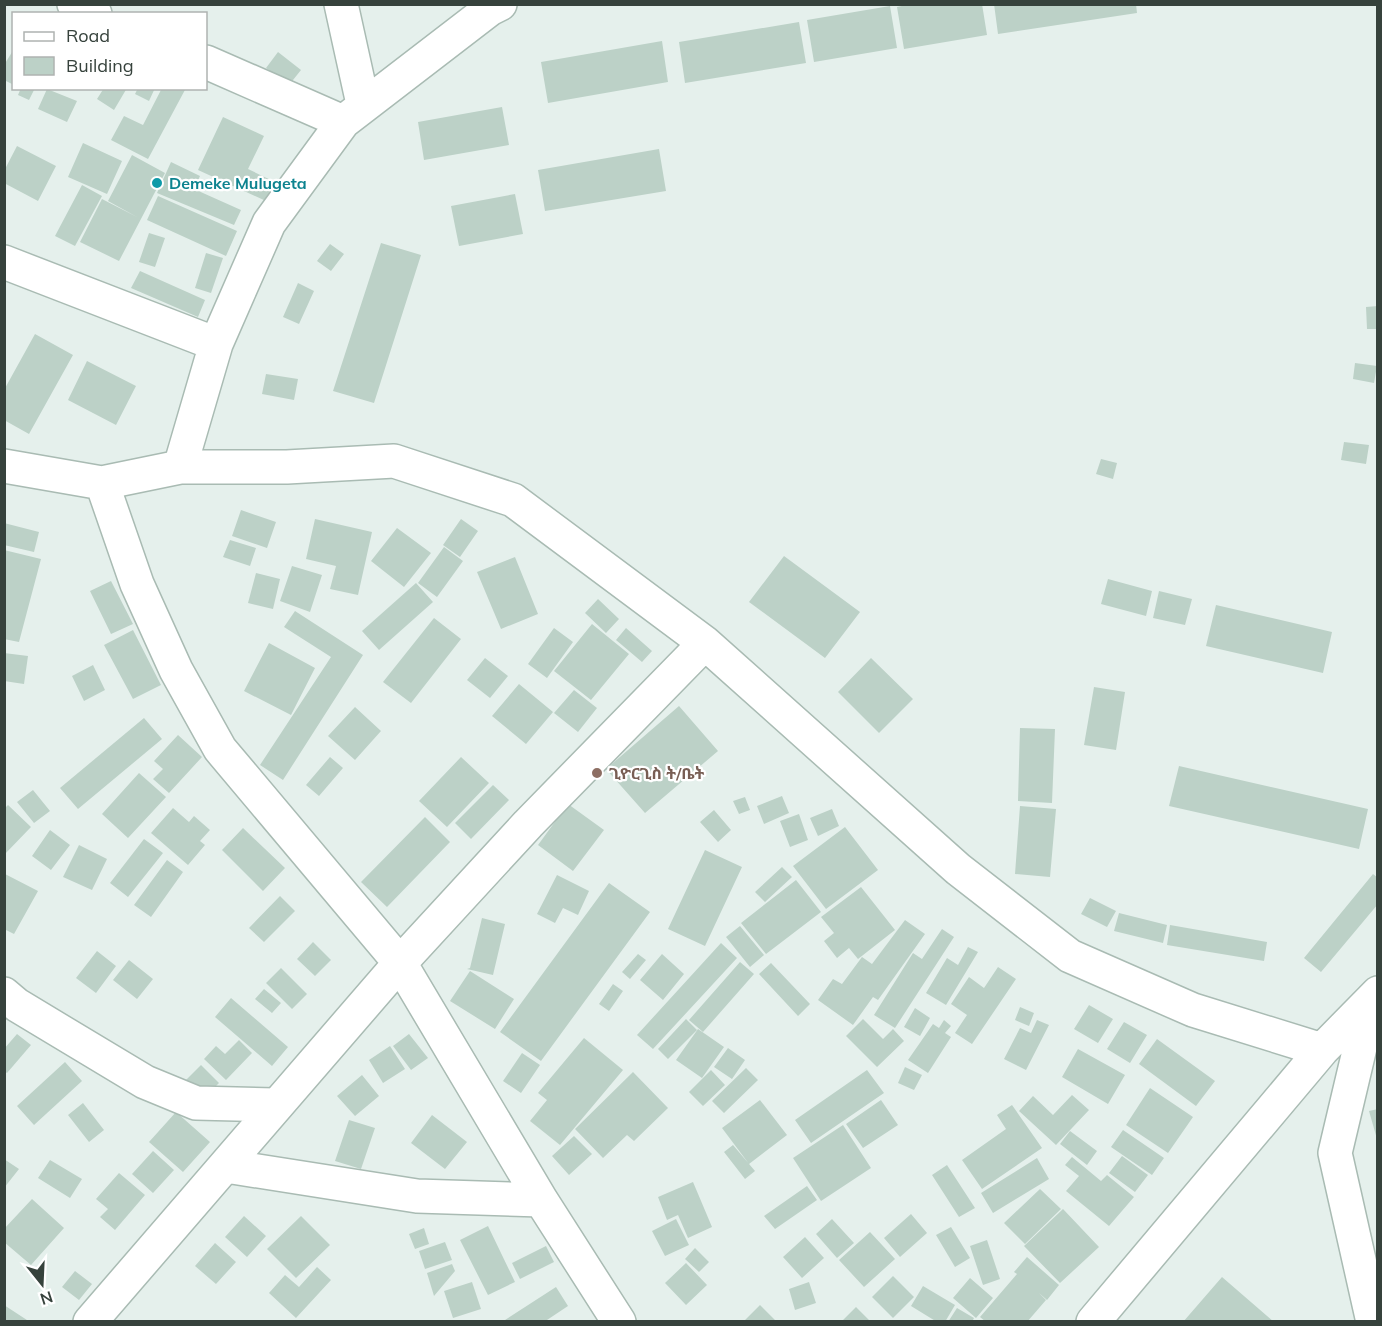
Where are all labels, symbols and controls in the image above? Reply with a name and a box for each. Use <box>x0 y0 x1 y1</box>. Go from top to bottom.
legend <box>12 12 207 90</box>
text: Road <box>66 24 110 47</box>
text: Building <box>66 54 134 77</box>
place label: Demeke Mulugeta <box>169 173 307 193</box>
marker: Demeke Mulugeta <box>150 176 164 190</box>
place label: ጊዮርጊስ ት/ቤት <box>609 763 705 783</box>
marker: ጊዮርጊስ ት/ቤት <box>590 766 604 780</box>
north arrow <box>12 1254 72 1314</box>
text: N <box>38 1287 55 1310</box>

